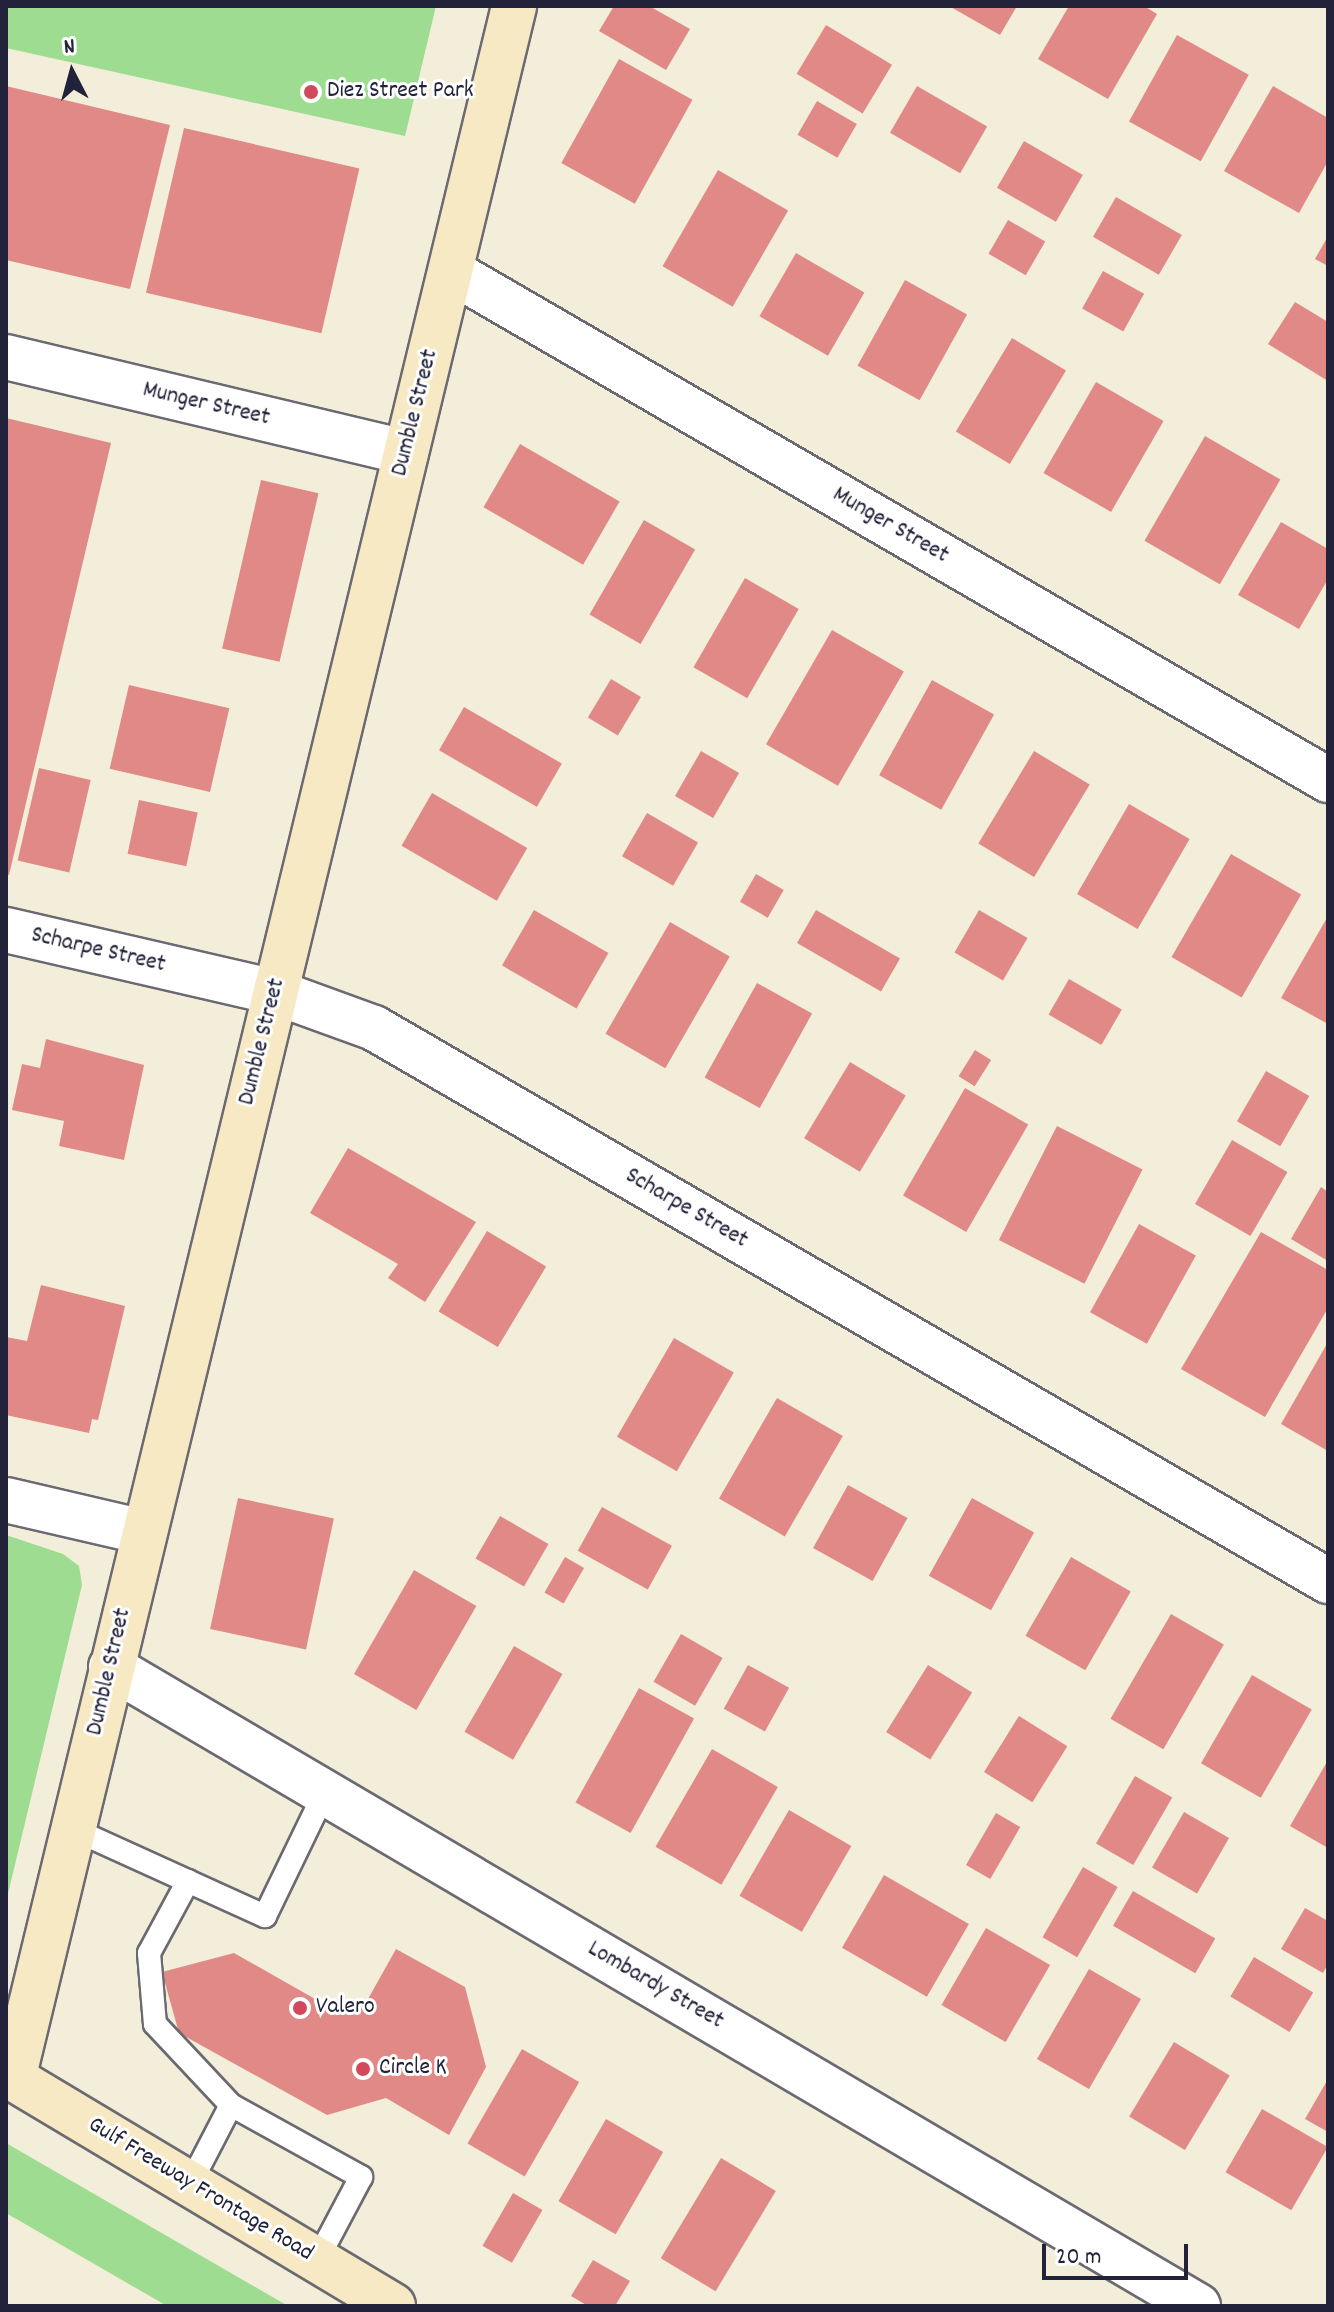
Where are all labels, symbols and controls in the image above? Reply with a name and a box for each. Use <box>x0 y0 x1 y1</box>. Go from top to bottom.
north arrow <box>32 32 112 112</box>
text: N <box>62 32 76 64</box>
place label: Diez Street Park <box>327 78 474 106</box>
marker: Diez Street Park <box>302 83 320 101</box>
street label: Dumble Street <box>386 347 446 479</box>
street label: Munger Street <box>140 376 272 434</box>
street label: Munger Street <box>827 481 953 571</box>
street label: Scharpe Street <box>28 922 168 980</box>
street label: Dumble Street <box>233 976 293 1108</box>
street label: Scharpe Street <box>620 1162 752 1256</box>
street label: Dumble Street <box>81 1606 139 1738</box>
street label: Lombardy Street <box>582 1935 728 2037</box>
place label: Valero <box>316 1994 375 2022</box>
marker: Valero <box>291 1999 309 2017</box>
place label: Circle K <box>379 2055 447 2083</box>
marker: Circle K <box>354 2060 372 2078</box>
street label: Gulf Freeway Frontage Road <box>82 2111 318 2269</box>
scale bar <box>1046 2228 1192 2278</box>
text: 20 m <box>1056 2241 1102 2275</box>

